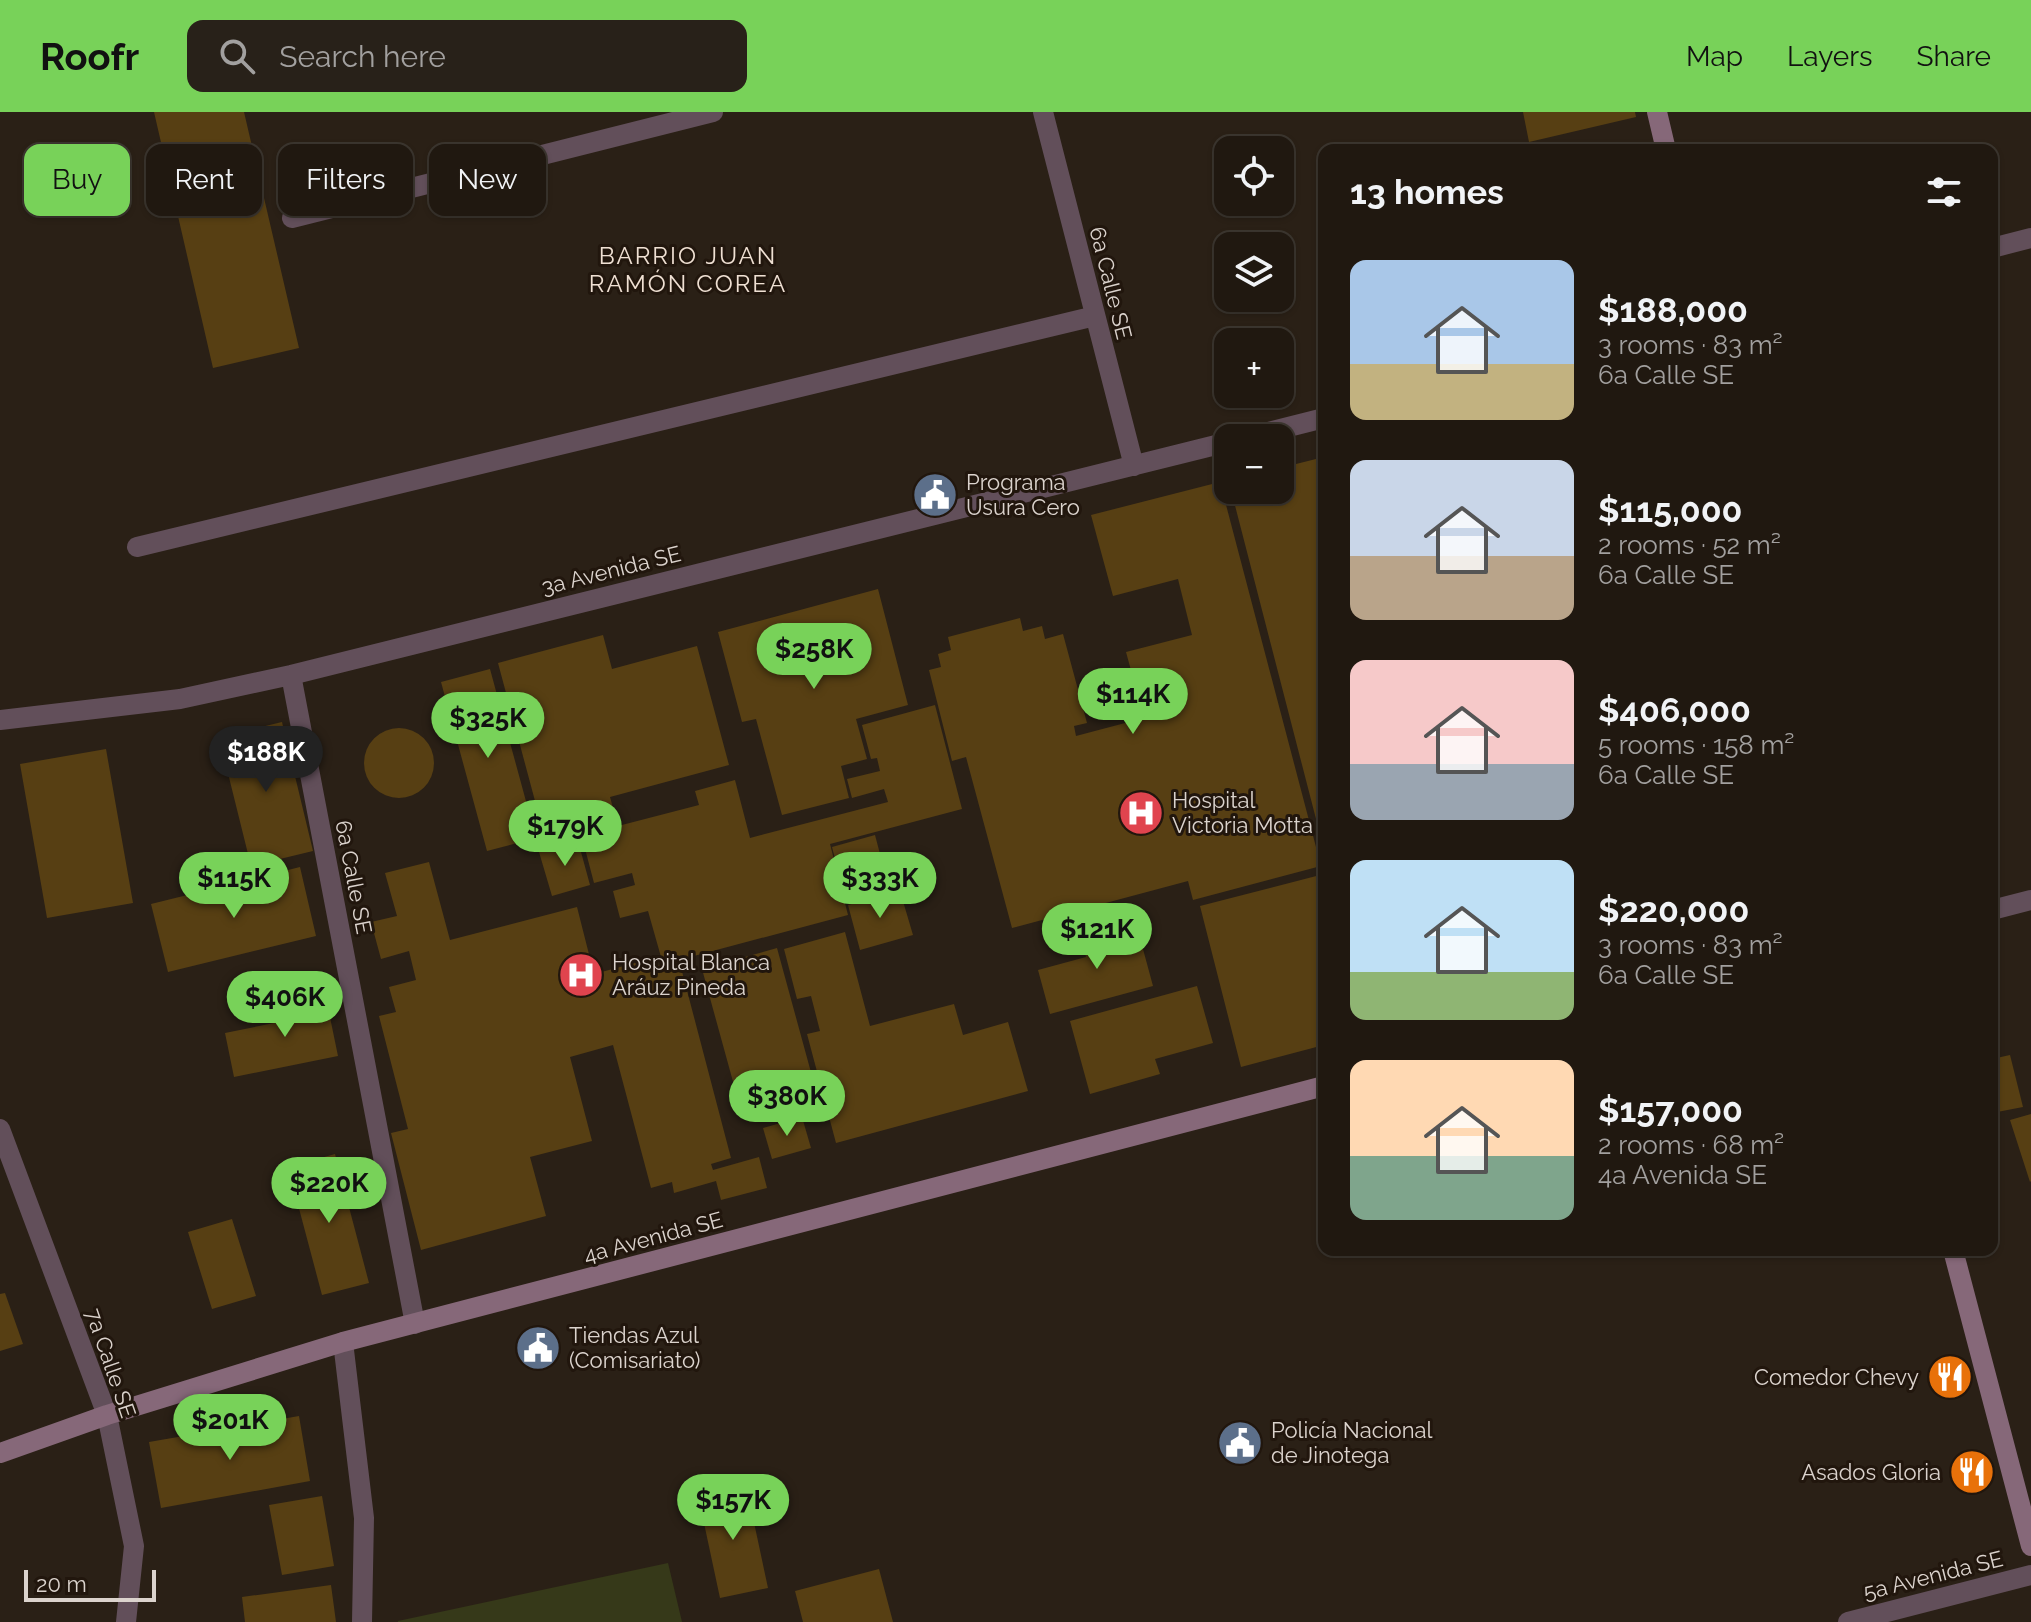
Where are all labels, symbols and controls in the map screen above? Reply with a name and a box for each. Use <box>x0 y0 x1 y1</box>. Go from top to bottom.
search box <box>187 20 747 92</box>
text: Roofr <box>40 34 139 79</box>
icon: search <box>215 34 259 78</box>
text: Search here <box>279 39 446 74</box>
text: Map <box>1686 40 1743 73</box>
text: Layers <box>1787 40 1873 73</box>
text: Share <box>1917 40 1991 73</box>
map controls <box>1214 136 1294 504</box>
button: locate <box>1214 136 1294 216</box>
chip: Buy <box>24 144 130 216</box>
chip: Rent <box>146 144 262 216</box>
chip: Filters <box>278 144 413 216</box>
chip: New <box>429 144 546 216</box>
icon: filters <box>1922 170 1966 214</box>
text: 13 homes <box>1350 172 1504 212</box>
street label: 6a Calle SE <box>1084 224 1138 342</box>
button: layers <box>1214 232 1294 312</box>
district label: BARRIO JUAN RAMÓN COREA <box>589 241 787 298</box>
text: $188,000 <box>1598 290 1748 330</box>
icon: home <box>1414 292 1510 388</box>
button: + <box>1214 328 1294 408</box>
text: 3 rooms · 83 m² <box>1598 330 1783 360</box>
text: 6a Calle SE <box>1598 360 1734 390</box>
button: − <box>1214 424 1294 504</box>
place label: Programa Usura Cero <box>966 469 1080 520</box>
public building icon: Programa Usura Cero <box>911 471 959 519</box>
text: $115,000 <box>1598 490 1743 530</box>
icon: home <box>1414 492 1510 588</box>
text: 2 rooms · 52 m² <box>1598 530 1781 560</box>
street label: 3a Avenida SE <box>539 540 683 600</box>
text: 6a Calle SE <box>1598 560 1734 590</box>
pin: $258K <box>758 623 870 691</box>
text: $258K <box>775 634 853 664</box>
pin: $114K <box>1077 668 1189 736</box>
text: $114K <box>1096 679 1170 709</box>
text: $406,000 <box>1598 690 1751 730</box>
pin: $325K <box>432 692 544 760</box>
icon: home <box>1414 692 1510 788</box>
text: $325K <box>449 703 527 733</box>
pin: $188K <box>210 726 322 794</box>
text: 5 rooms · 158 m² <box>1598 730 1794 760</box>
text: $188K <box>227 737 305 767</box>
text: 6a Calle SE <box>1598 760 1734 790</box>
place label: Hospital Victoria Motta <box>1172 787 1313 838</box>
hospital icon: Hospital Victoria Motta <box>1117 789 1165 837</box>
pin: $179K <box>509 800 621 868</box>
text: $179K <box>527 811 603 841</box>
street label: 6a Calle SE <box>330 818 378 936</box>
pin: $115K <box>178 852 290 920</box>
pin: $333K <box>824 852 936 920</box>
text: $115K <box>197 863 271 893</box>
text: $333K <box>841 863 919 893</box>
text: $220,000 <box>1598 890 1749 930</box>
icon: home <box>1414 892 1510 988</box>
pin: $121K <box>1041 903 1153 971</box>
text: $121K <box>1060 914 1134 944</box>
text: 3 rooms · 83 m² <box>1598 930 1783 960</box>
place label: Hospital Blanca Aráuz Pineda <box>612 949 770 1000</box>
hospital icon: Hospital Blanca Aráuz Pineda <box>557 951 605 999</box>
text: 6a Calle SE <box>1598 960 1734 990</box>
pin: $406K <box>229 971 341 1039</box>
text: $406K <box>245 982 325 1012</box>
pin: $380K <box>731 1070 843 1138</box>
text: $380K <box>747 1081 827 1111</box>
text: $157,000 <box>1598 1090 1743 1130</box>
icon: home <box>1414 1092 1510 1188</box>
text: 2 rooms · 68 m² <box>1598 1130 1784 1160</box>
pin: $220K <box>273 1157 385 1225</box>
text: 4a Avenida SE <box>1598 1160 1767 1190</box>
text: $220K <box>289 1168 369 1198</box>
street label: 4a Avenida SE <box>581 1206 725 1268</box>
street label: 7a Calle SE <box>80 1305 142 1421</box>
place label: Tiendas Azul (Comisariato) <box>569 1322 700 1373</box>
public building icon: Tiendas Azul (Comisariato) <box>514 1324 562 1372</box>
restaurant icon: Comedor Chevy <box>1926 1353 1974 1401</box>
place label: Comedor Chevy <box>1754 1364 1919 1390</box>
pin: $201K <box>174 1394 286 1462</box>
text: $201K <box>191 1405 269 1435</box>
place label: Policía Nacional de Jinotega <box>1271 1417 1432 1468</box>
public building icon: Policía Nacional de Jinotega <box>1216 1419 1264 1467</box>
restaurant icon: Asados Gloria <box>1948 1448 1996 1496</box>
place label: Asados Gloria <box>1801 1459 1941 1485</box>
pin: $157K <box>677 1474 789 1542</box>
text: $157K <box>695 1485 771 1515</box>
street label: 5a Avenida SE <box>1860 1545 2006 1605</box>
scale bar <box>24 1566 156 1602</box>
text: 20 m <box>36 1571 87 1597</box>

